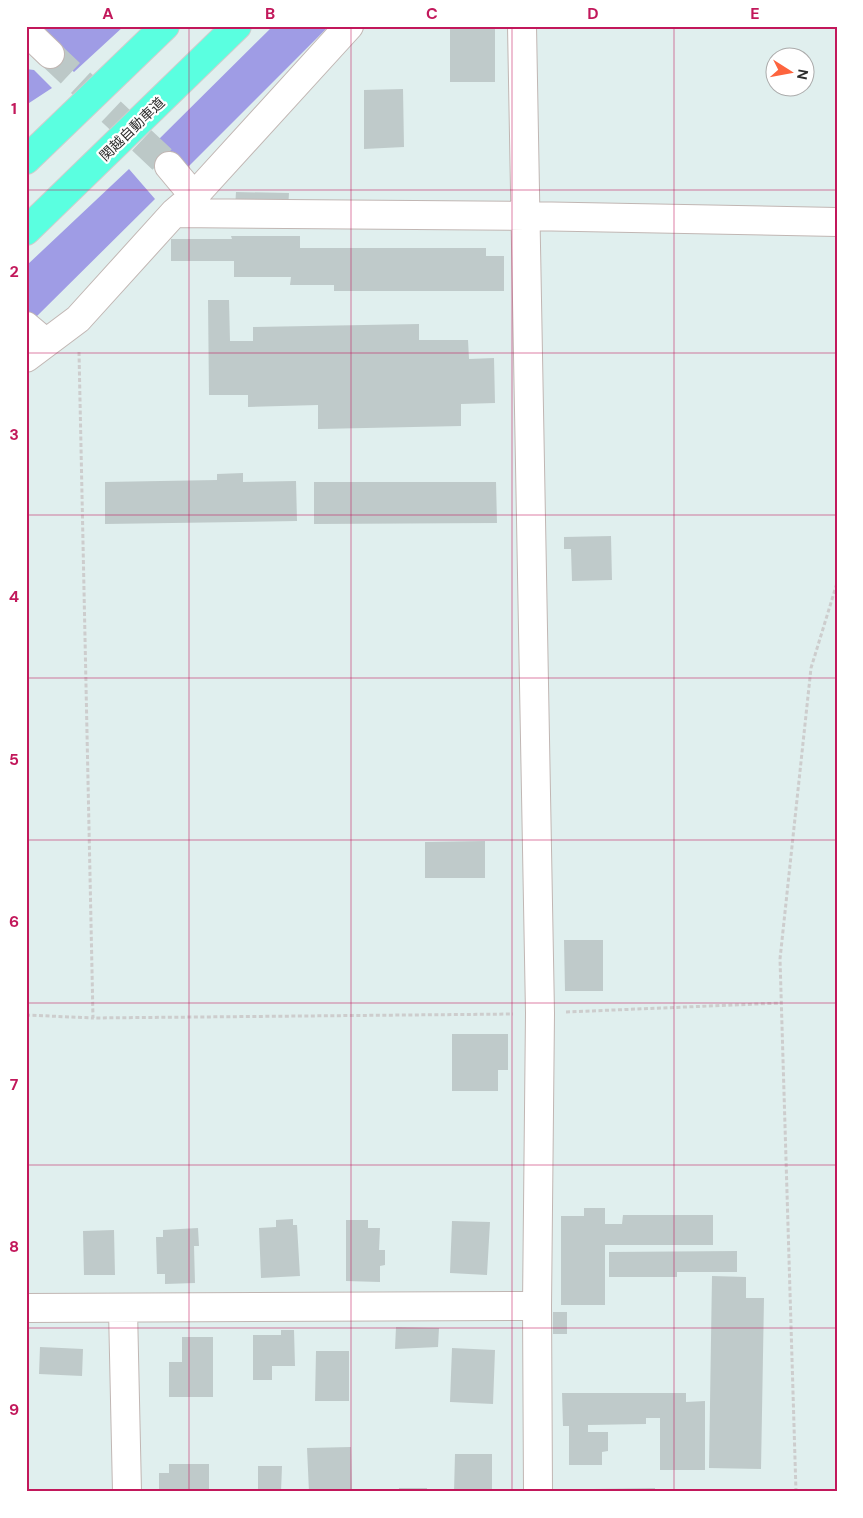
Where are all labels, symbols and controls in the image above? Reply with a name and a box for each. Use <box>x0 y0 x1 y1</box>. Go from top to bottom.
text: A <box>102 3 114 24</box>
text: B <box>265 3 275 24</box>
text: C <box>426 3 438 24</box>
text: D <box>587 3 599 24</box>
text: E <box>750 3 760 24</box>
north arrow <box>766 48 816 98</box>
text: N <box>793 68 813 81</box>
street label: 関越自動車道 <box>96 93 168 165</box>
text: 1 <box>11 98 17 119</box>
text: 2 <box>9 261 19 282</box>
text: 3 <box>9 424 19 445</box>
text: 4 <box>9 586 19 607</box>
text: 5 <box>9 749 19 770</box>
text: 6 <box>9 911 19 932</box>
text: 7 <box>10 1074 19 1095</box>
text: 8 <box>9 1236 19 1257</box>
text: 9 <box>9 1399 19 1420</box>

